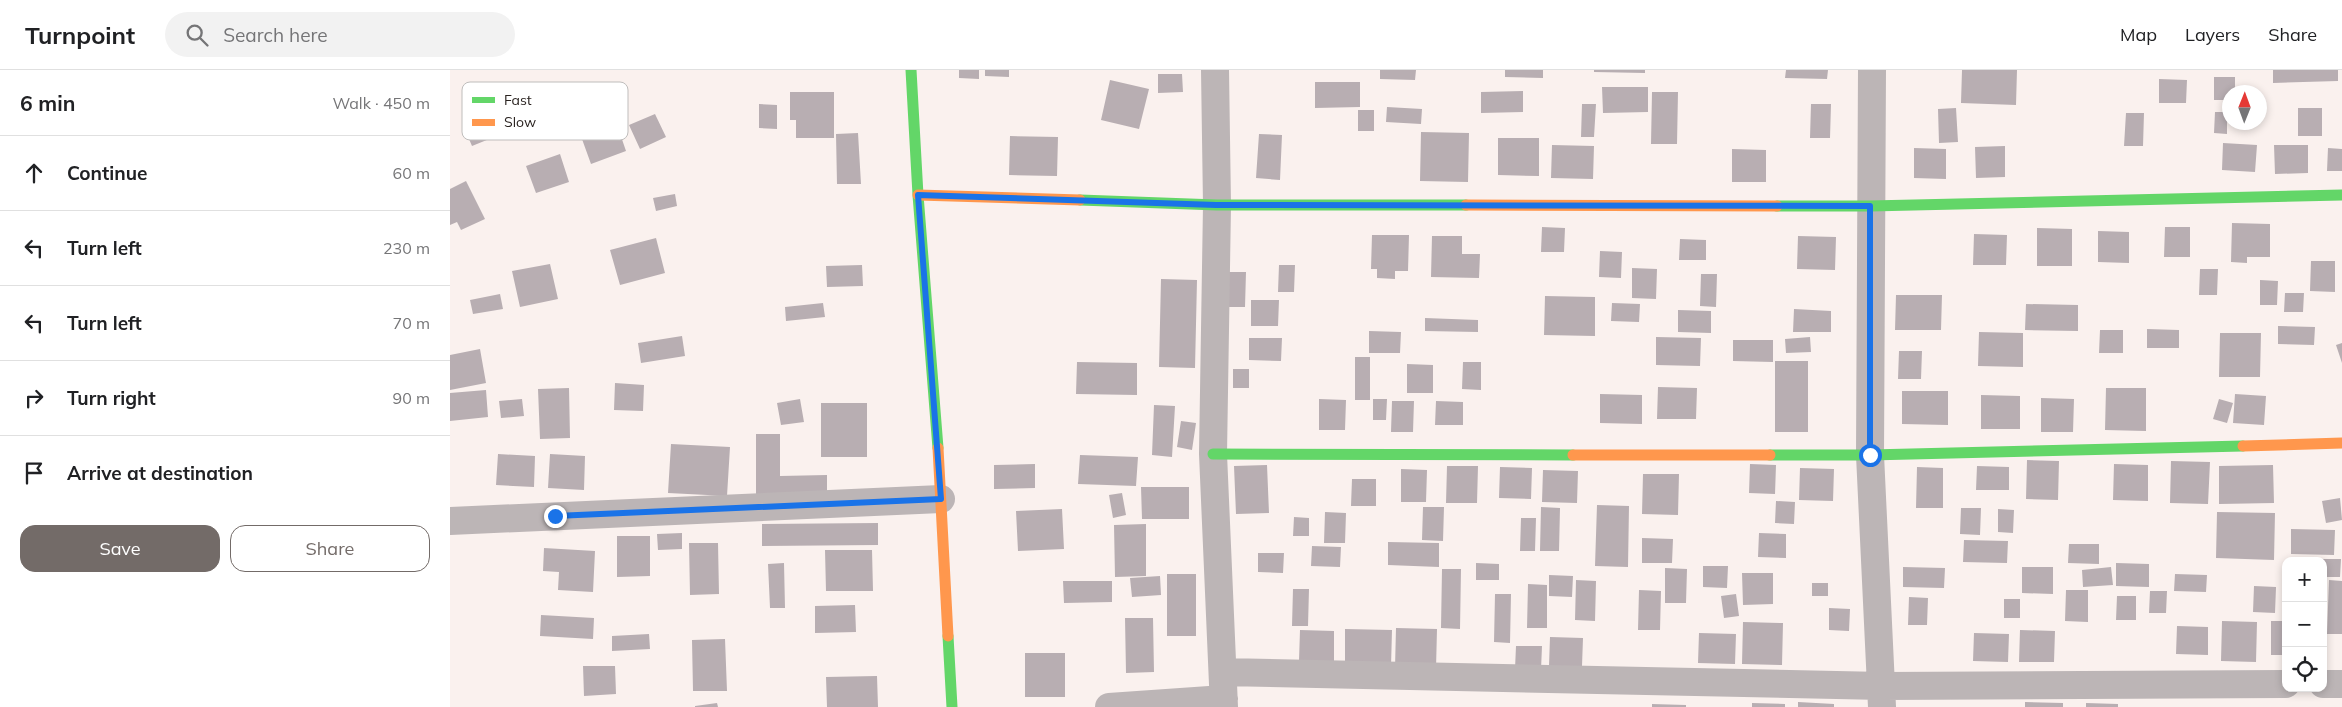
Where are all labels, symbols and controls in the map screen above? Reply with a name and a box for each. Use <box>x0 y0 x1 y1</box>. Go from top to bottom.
search box <box>165 12 515 57</box>
text: Turnpoint <box>25 20 135 50</box>
icon: search <box>183 21 211 49</box>
text: Search here <box>223 23 328 47</box>
text: Map <box>2120 23 2157 46</box>
text: Layers <box>2185 23 2240 46</box>
text: Share <box>2268 23 2317 46</box>
legend <box>462 82 628 140</box>
north arrow <box>2222 85 2267 130</box>
text: 6 min <box>20 90 75 116</box>
text: Fast <box>504 91 532 109</box>
text: Walk · 450 m <box>332 93 430 113</box>
text: Slow <box>504 113 536 131</box>
icon: ahead <box>20 159 48 187</box>
text: Continue <box>67 161 147 185</box>
text: 60 m <box>393 163 430 183</box>
icon: left <box>20 234 48 262</box>
text: Turn left <box>67 236 142 260</box>
text: 230 m <box>383 238 430 258</box>
icon: left <box>20 309 48 337</box>
text: Turn left <box>67 311 142 335</box>
text: 70 m <box>393 313 430 333</box>
icon: right <box>20 384 48 412</box>
text: Turn right <box>67 386 156 410</box>
text: 90 m <box>393 388 430 408</box>
route start <box>1859 444 1882 467</box>
icon: arrive <box>20 459 48 487</box>
text: Arrive at destination <box>67 461 253 485</box>
route end <box>544 505 567 528</box>
button: Save <box>20 525 220 572</box>
button: Share <box>230 525 430 572</box>
map controls <box>2282 557 2327 692</box>
button: + <box>2282 557 2327 602</box>
button: − <box>2282 602 2327 647</box>
button: locate <box>2282 647 2327 692</box>

